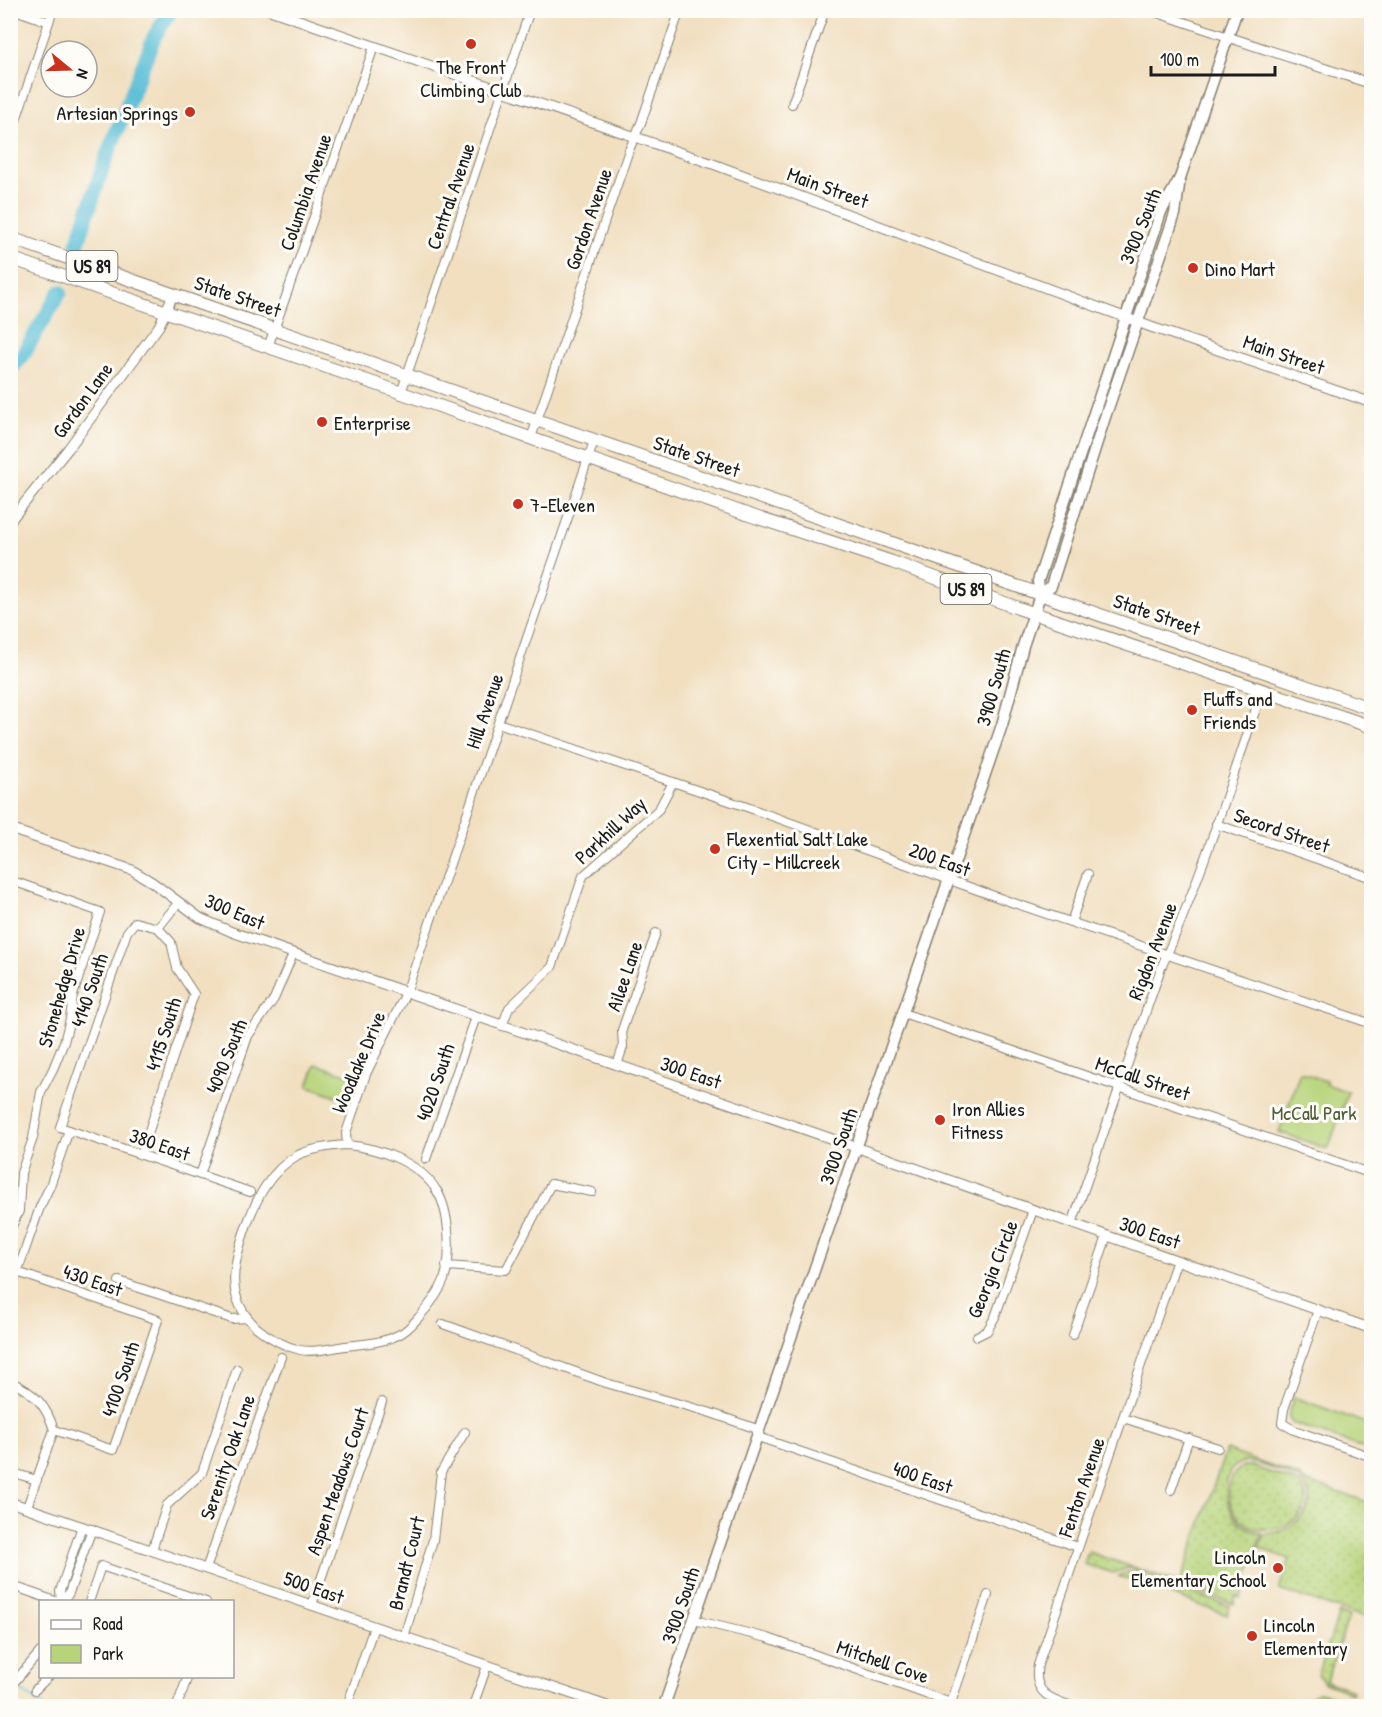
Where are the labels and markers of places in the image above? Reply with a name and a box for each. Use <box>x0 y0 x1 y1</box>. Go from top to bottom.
marker: The Front Climbing Club <box>464 37 478 51</box>
place label: The Front Climbing Club <box>420 53 522 103</box>
place label: Artesian Springs <box>56 99 178 126</box>
marker: Artesian Springs <box>183 105 197 119</box>
place label: Dino Mart <box>1205 255 1276 282</box>
marker: Dino Mart <box>1186 261 1200 275</box>
place label: Enterprise <box>334 409 411 436</box>
marker: Enterprise <box>315 415 329 429</box>
place label: 7-Eleven <box>530 491 595 518</box>
marker: 7-Eleven <box>511 497 525 511</box>
place label: Fluffs and Friends <box>1203 685 1273 735</box>
marker: Fluffs and Friends <box>1185 703 1199 717</box>
place label: Flexential Salt Lake City - Millcreek <box>726 825 868 875</box>
marker: Flexential Salt Lake City - Millcreek <box>708 842 722 856</box>
place label: Iron Allies Fitness <box>951 1095 1025 1145</box>
marker: Iron Allies Fitness <box>933 1113 947 1127</box>
place label: Lincoln Elementary School <box>1131 1543 1267 1593</box>
marker: Lincoln Elementary School <box>1271 1561 1285 1575</box>
place label: Lincoln Elementary <box>1264 1611 1348 1661</box>
marker: Lincoln Elementary <box>1245 1629 1259 1643</box>

